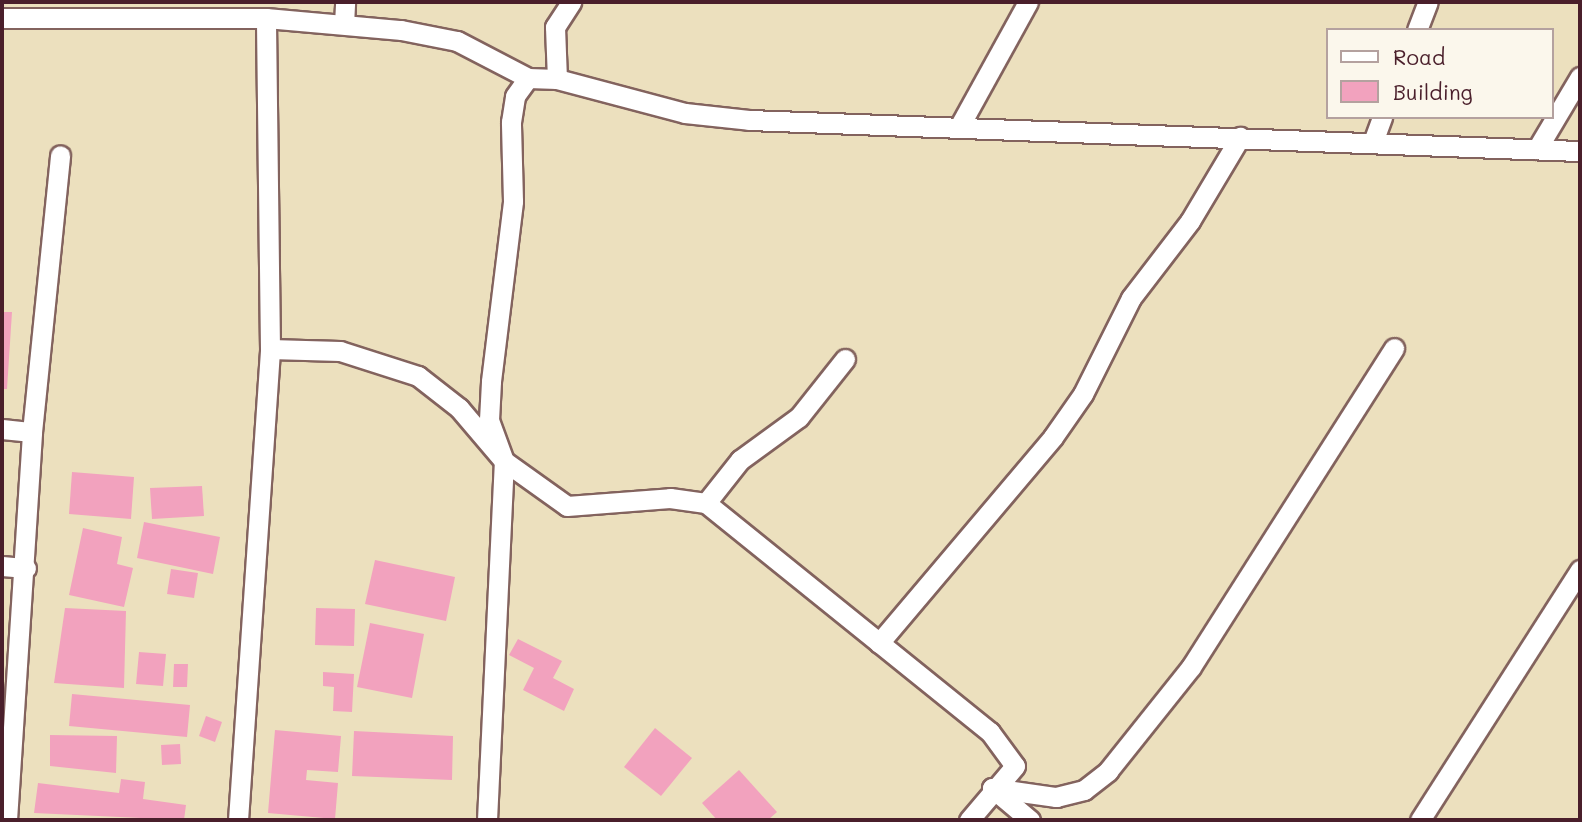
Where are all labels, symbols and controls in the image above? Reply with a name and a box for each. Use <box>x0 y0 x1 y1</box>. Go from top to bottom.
legend <box>1326 28 1554 119</box>
text: Road <box>1393 43 1445 70</box>
text: Building <box>1393 78 1473 105</box>

